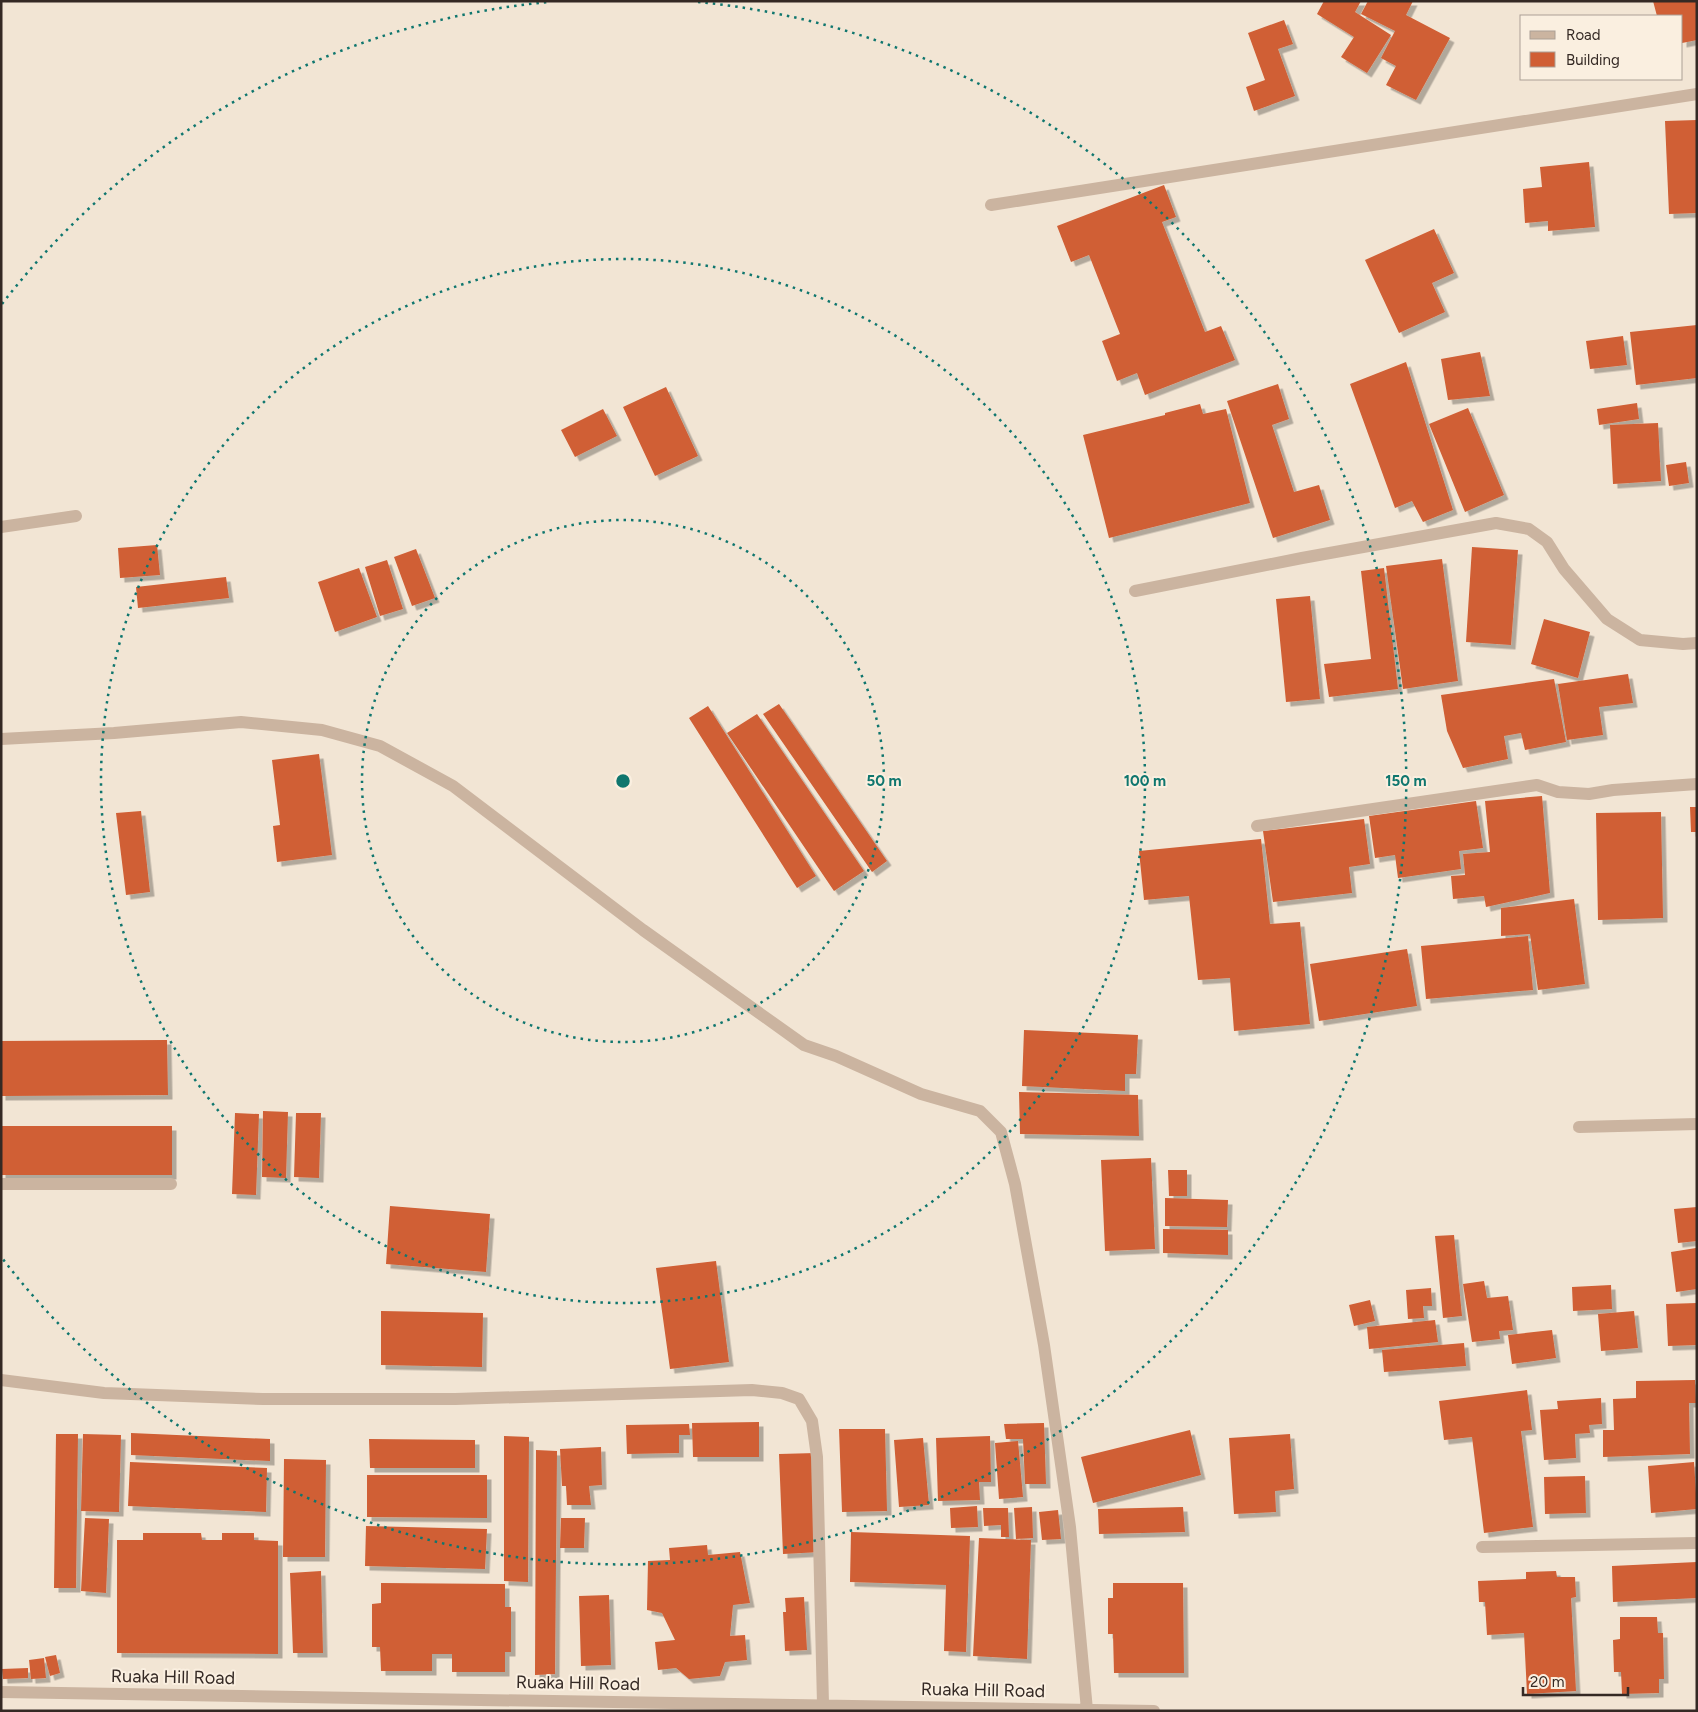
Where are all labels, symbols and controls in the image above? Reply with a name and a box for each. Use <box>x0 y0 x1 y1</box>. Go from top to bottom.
legend <box>1520 15 1683 80</box>
text: Road <box>1566 26 1601 44</box>
text: Building <box>1566 51 1620 69</box>
centre of rings <box>614 772 632 790</box>
text: 50 m <box>866 772 902 790</box>
text: 100 m <box>1124 772 1166 790</box>
text: 150 m <box>1385 772 1427 790</box>
scale bar <box>1523 1664 1628 1696</box>
street label: Ruaka Hill Road <box>111 1665 235 1689</box>
street label: Ruaka Hill Road <box>516 1671 640 1695</box>
text: 20 m <box>1530 1673 1564 1691</box>
street label: Ruaka Hill Road <box>921 1678 1045 1702</box>

